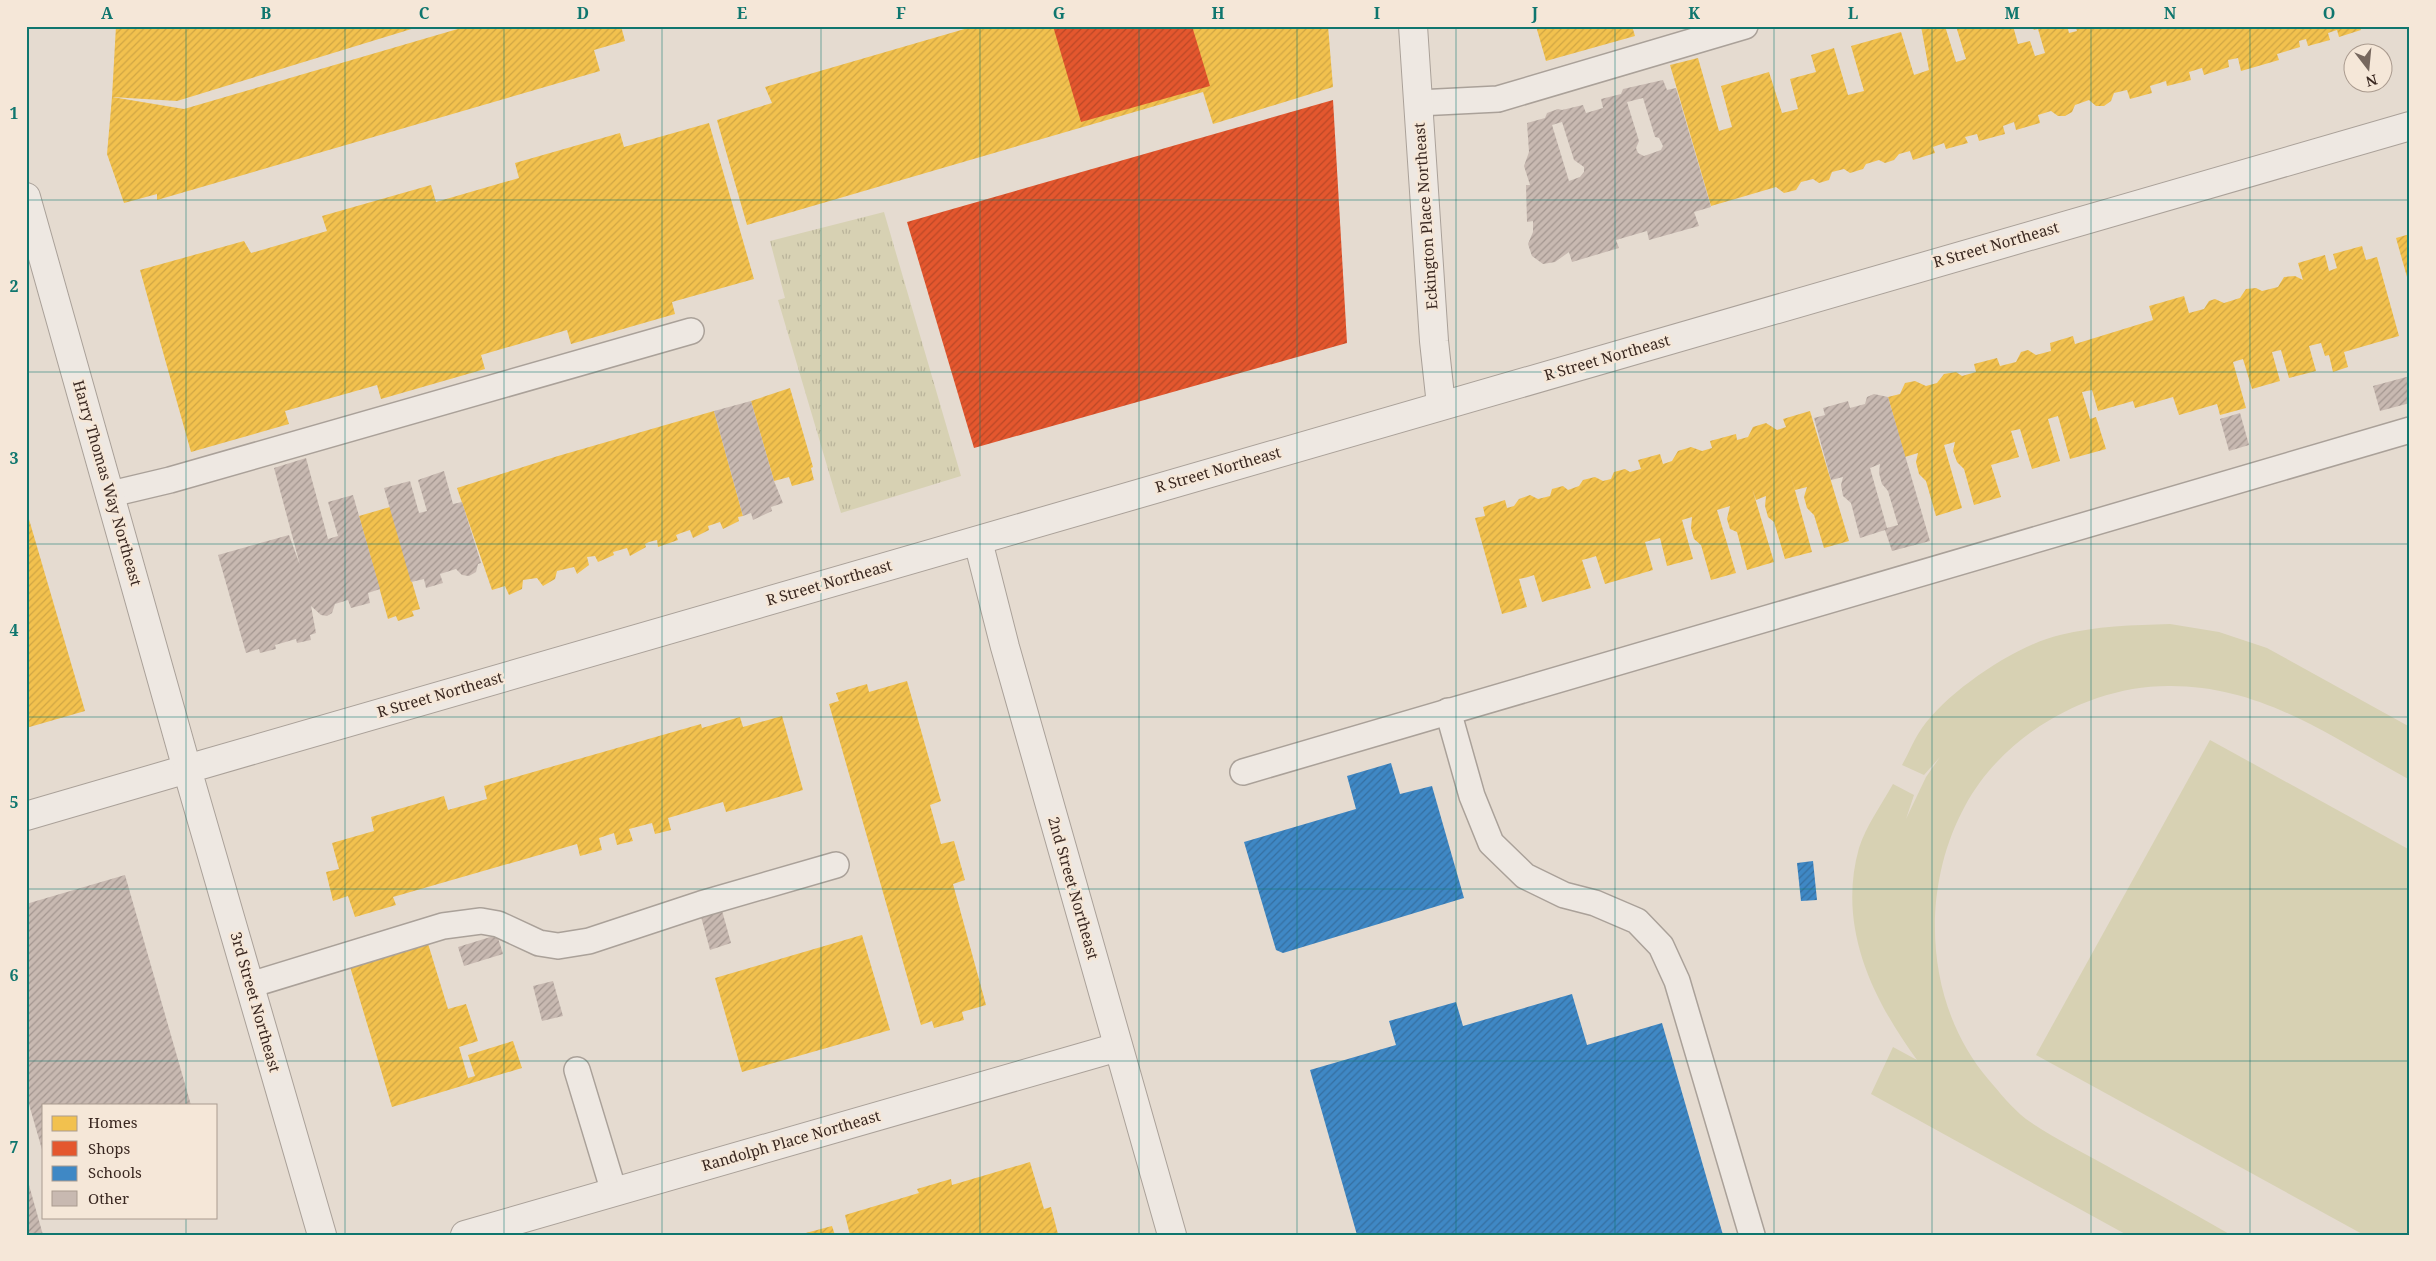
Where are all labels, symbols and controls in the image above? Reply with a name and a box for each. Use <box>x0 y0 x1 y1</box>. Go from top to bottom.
text: A <box>101 2 114 24</box>
text: B <box>261 2 272 24</box>
text: C <box>419 2 430 24</box>
text: D <box>577 2 589 24</box>
text: E <box>737 2 747 24</box>
text: F <box>896 2 906 24</box>
text: G <box>1053 2 1065 24</box>
text: H <box>1211 2 1225 24</box>
text: I <box>1374 2 1380 24</box>
text: J <box>1531 2 1539 24</box>
text: K <box>1688 2 1700 24</box>
text: L <box>1848 2 1858 24</box>
text: M <box>2004 2 2020 24</box>
text: N <box>2164 2 2177 24</box>
text: O <box>2323 2 2335 24</box>
north arrow <box>2344 42 2394 92</box>
text: N <box>2364 70 2380 92</box>
text: 1 <box>9 102 19 124</box>
street label: Eckington Place Northeast <box>1408 122 1442 310</box>
street label: R Street Northeast <box>1931 217 2061 272</box>
text: 2 <box>9 275 19 297</box>
street label: R Street Northeast <box>1542 330 1672 385</box>
street label: Harry Thomas Way Northeast <box>69 378 147 588</box>
street label: R Street Northeast <box>1153 442 1283 497</box>
text: 3 <box>9 447 19 469</box>
street label: R Street Northeast <box>764 555 894 610</box>
text: 4 <box>9 619 19 641</box>
street label: R Street Northeast <box>375 667 505 722</box>
text: 5 <box>9 791 19 813</box>
street label: 2nd Street Northeast <box>1044 814 1104 961</box>
street label: 3rd Street Northeast <box>226 929 286 1074</box>
text: 6 <box>9 964 19 986</box>
legend <box>42 1104 218 1218</box>
street label: Randolph Place Northeast <box>699 1105 882 1175</box>
text: Homes <box>88 1112 138 1132</box>
text: 7 <box>9 1136 19 1158</box>
text: Shops <box>88 1138 131 1158</box>
text: Schools <box>88 1162 142 1182</box>
text: Other <box>88 1188 129 1208</box>

